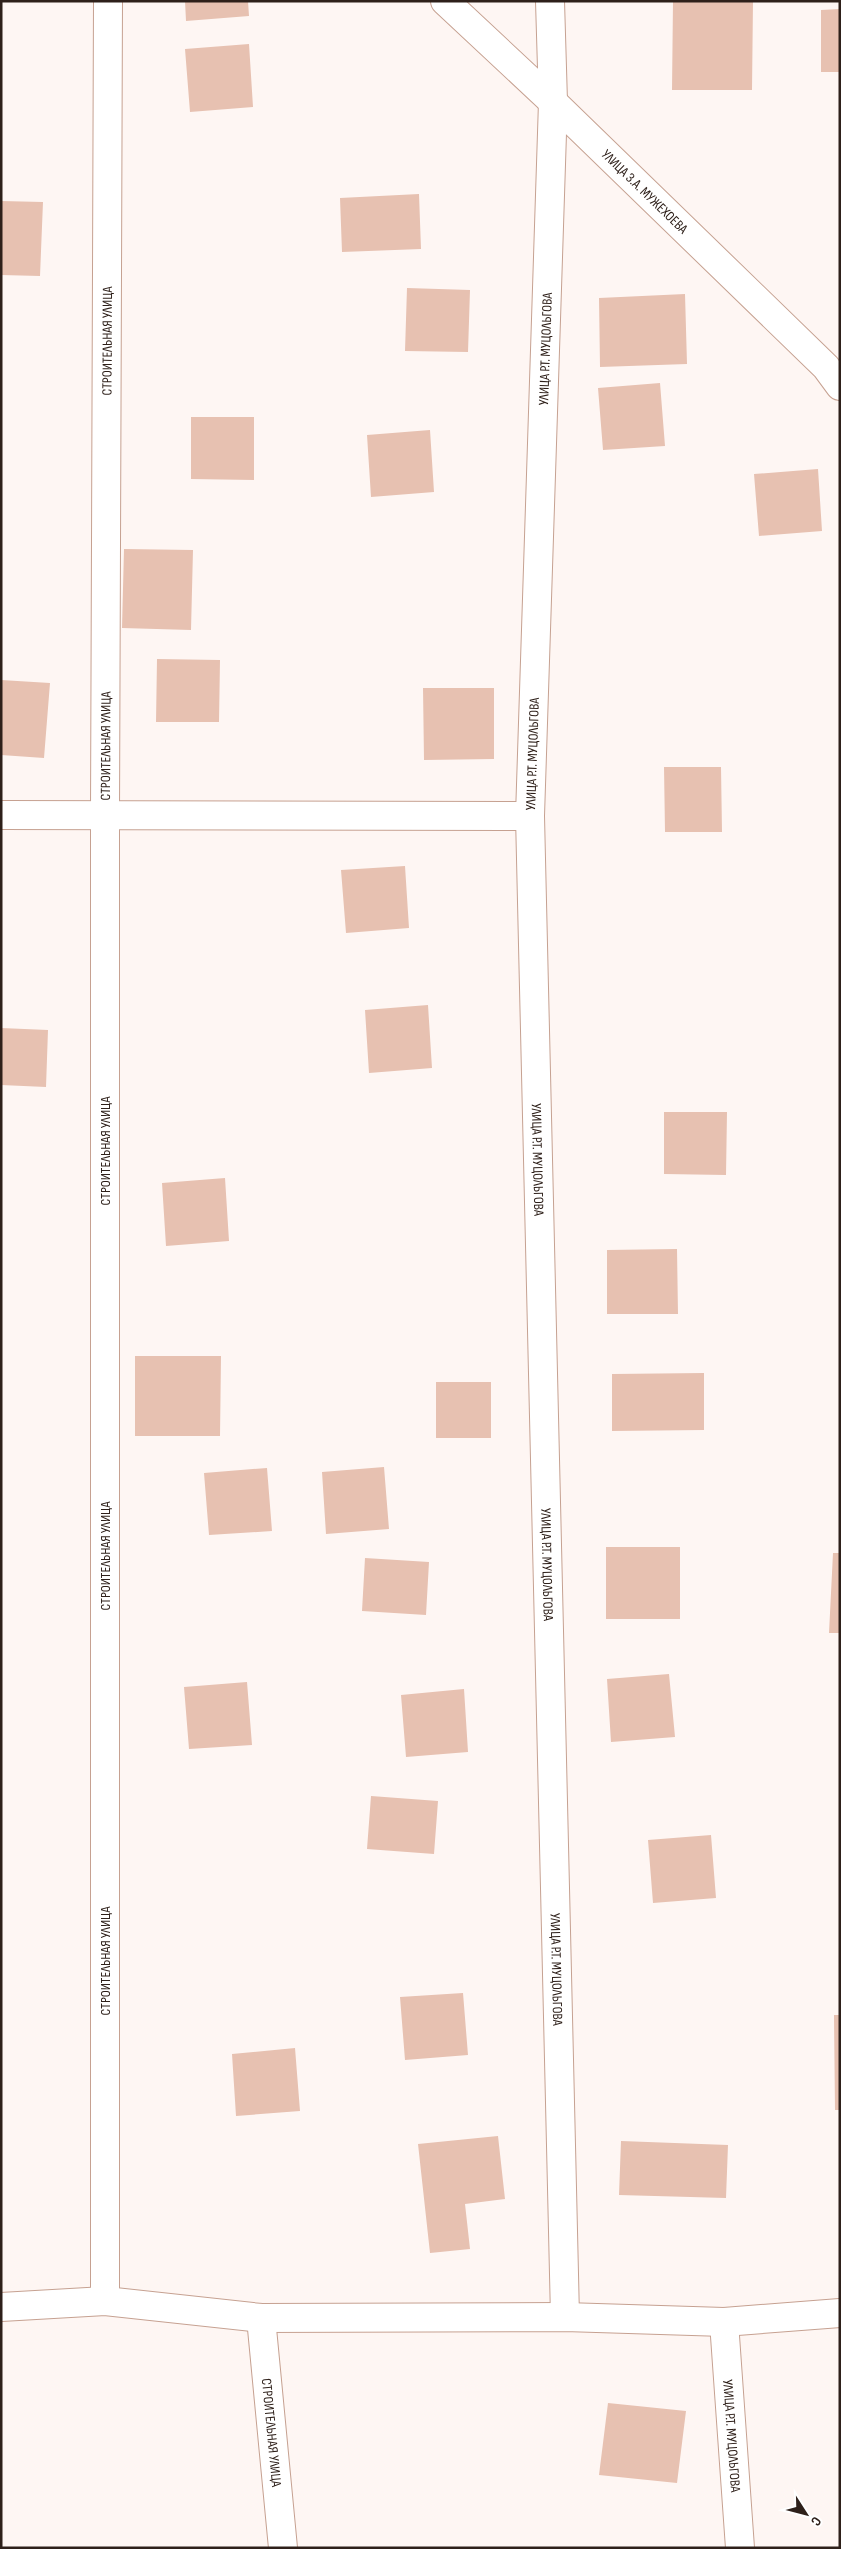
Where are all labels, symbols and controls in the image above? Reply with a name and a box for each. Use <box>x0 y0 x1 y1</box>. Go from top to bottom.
street label: УЛИЦА З.А. МУЖЕХОЕВА <box>598 146 692 238</box>
street label: СТРОИТЕЛЬНАЯ УЛИЦА <box>99 285 116 396</box>
street label: УЛИЦА Р.Т. МУЦОЛЬГОВА <box>535 291 556 406</box>
street label: СТРОИТЕЛЬНАЯ УЛИЦА <box>97 690 114 801</box>
street label: УЛИЦА Р.Т. МУЦОЛЬГОВА <box>522 696 543 811</box>
street label: СТРОИТЕЛЬНАЯ УЛИЦА <box>97 1096 114 1205</box>
street label: УЛИЦА Р.Т. МУЦОЛЬГОВА <box>528 1103 547 1217</box>
street label: СТРОИТЕЛЬНАЯ УЛИЦА <box>97 1501 114 1610</box>
street label: УЛИЦА Р.Т. МУЦОЛЬГОВА <box>537 1508 557 1622</box>
street label: СТРОИТЕЛЬНАЯ УЛИЦА <box>97 1906 114 2015</box>
street label: УЛИЦА Р.Т. МУЦОЛЬГОВА <box>547 1913 566 2027</box>
street label: СТРОИТЕЛЬНАЯ УЛИЦА <box>258 2377 285 2489</box>
street label: УЛИЦА Р.Т. МУЦОЛЬГОВА <box>719 2379 744 2494</box>
north arrow <box>781 2489 831 2539</box>
text: С <box>807 2513 825 2529</box>

